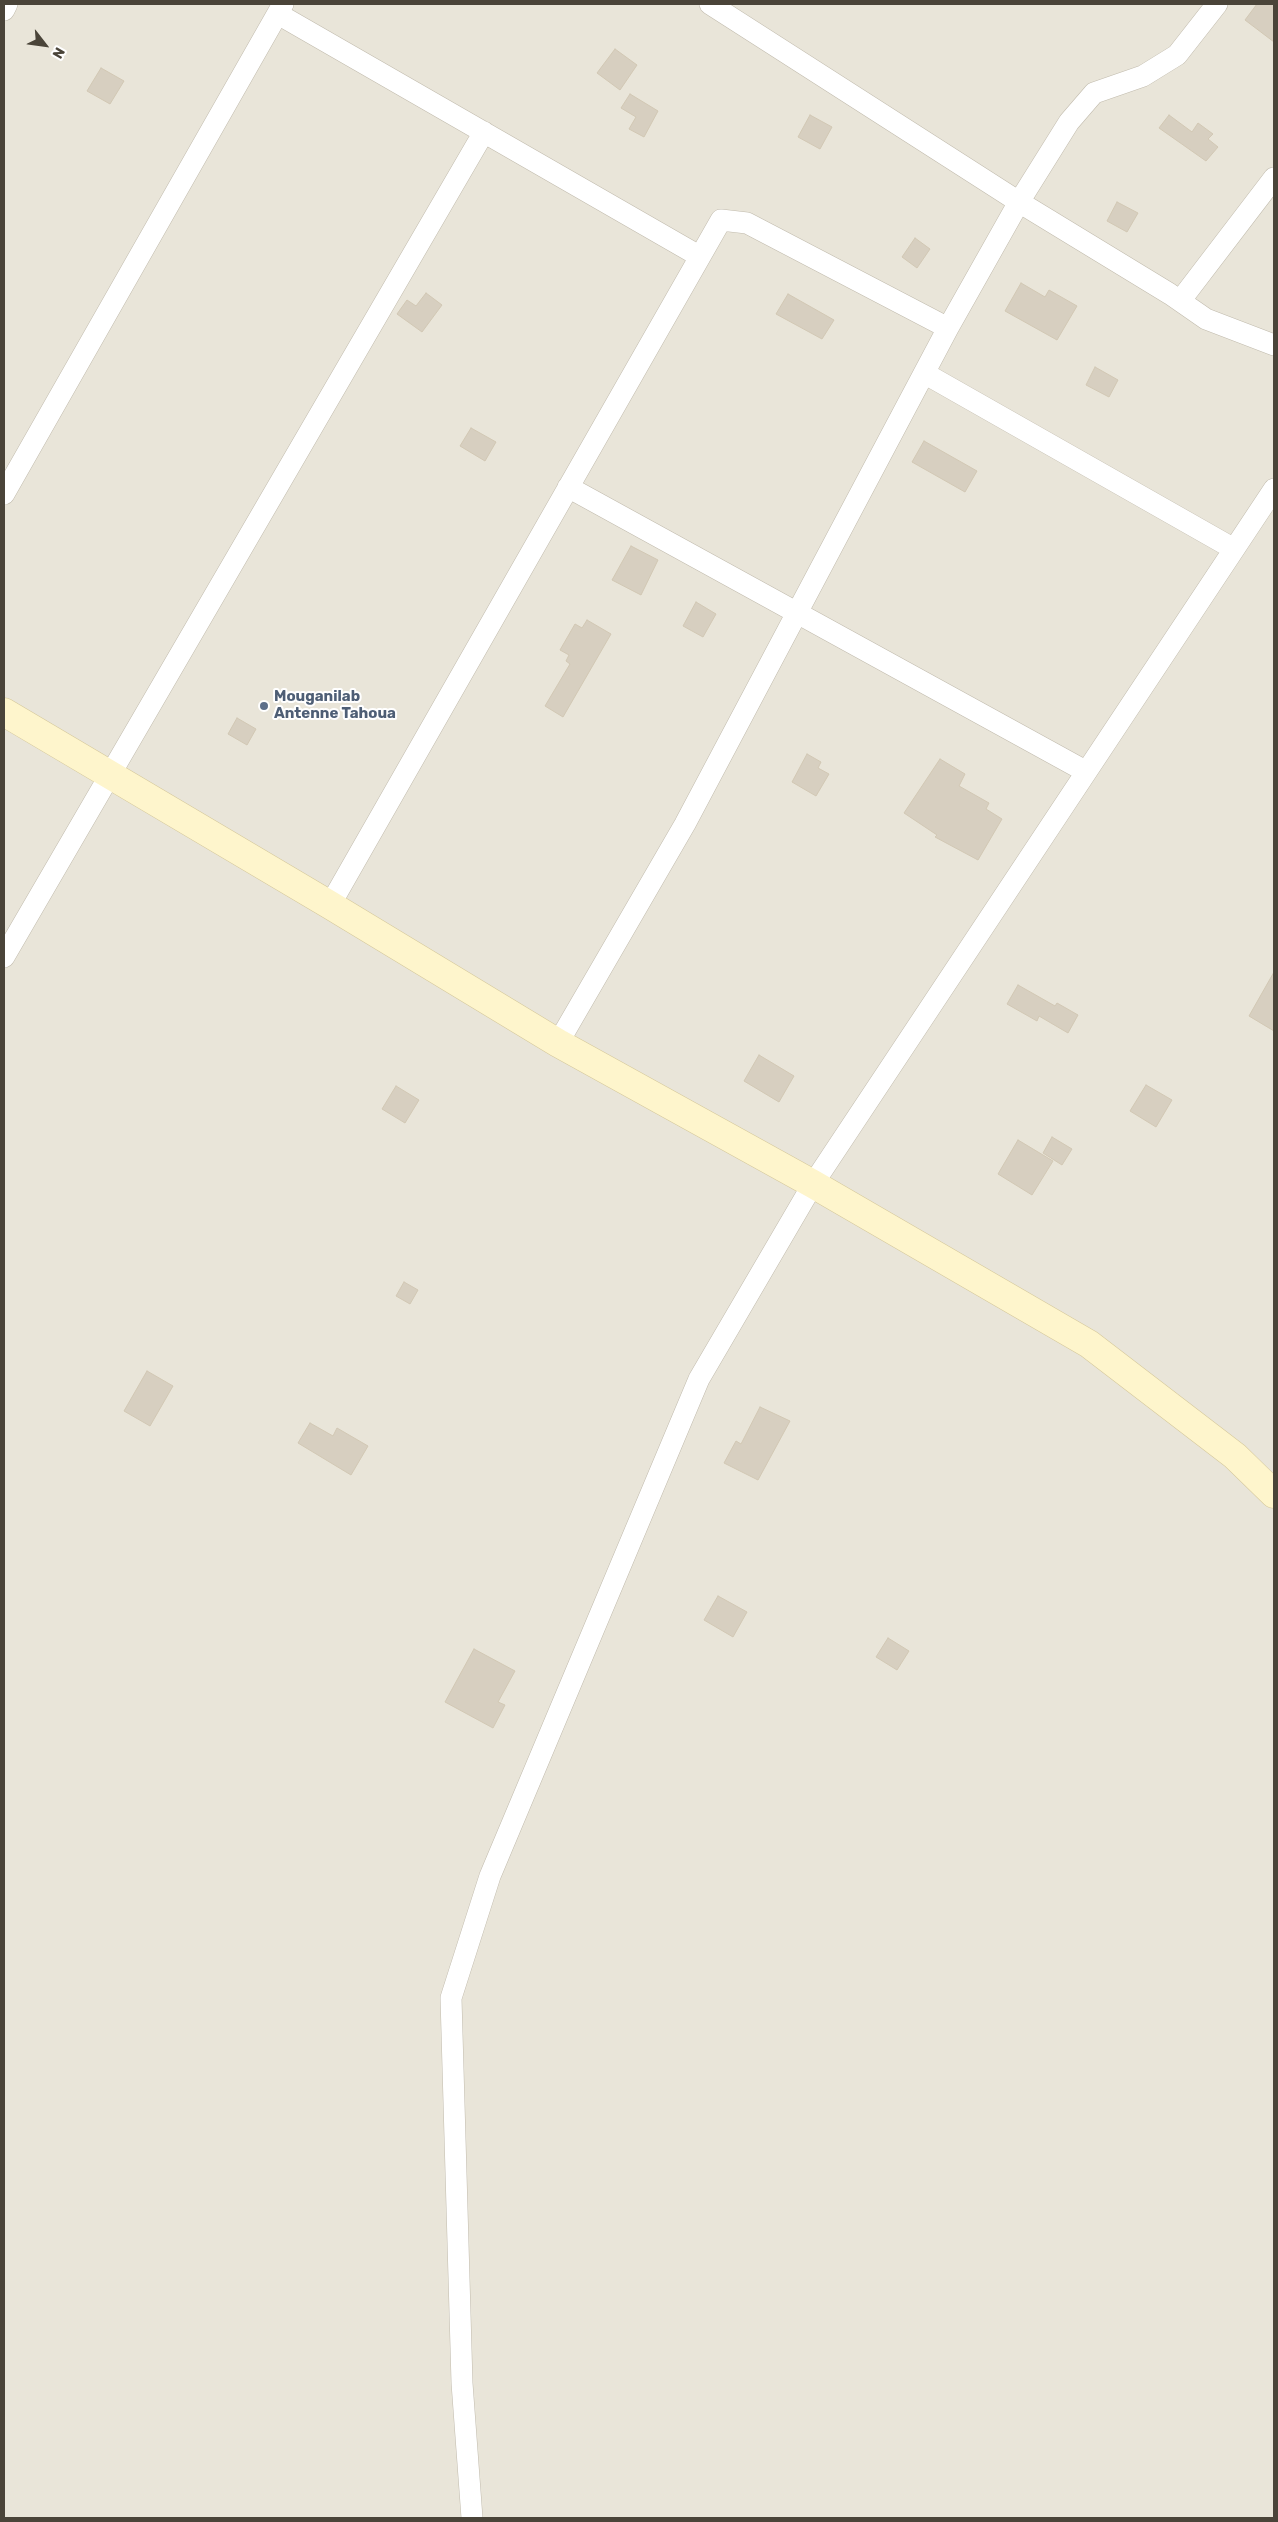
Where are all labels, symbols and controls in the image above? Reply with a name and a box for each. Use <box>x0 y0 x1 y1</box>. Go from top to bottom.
north arrow <box>20 20 70 70</box>
text: N <box>49 44 68 61</box>
place label: Mouganilab Antenne Tahoua <box>274 688 396 723</box>
marker: Mouganilab Antenne Tahoua <box>258 700 270 712</box>

